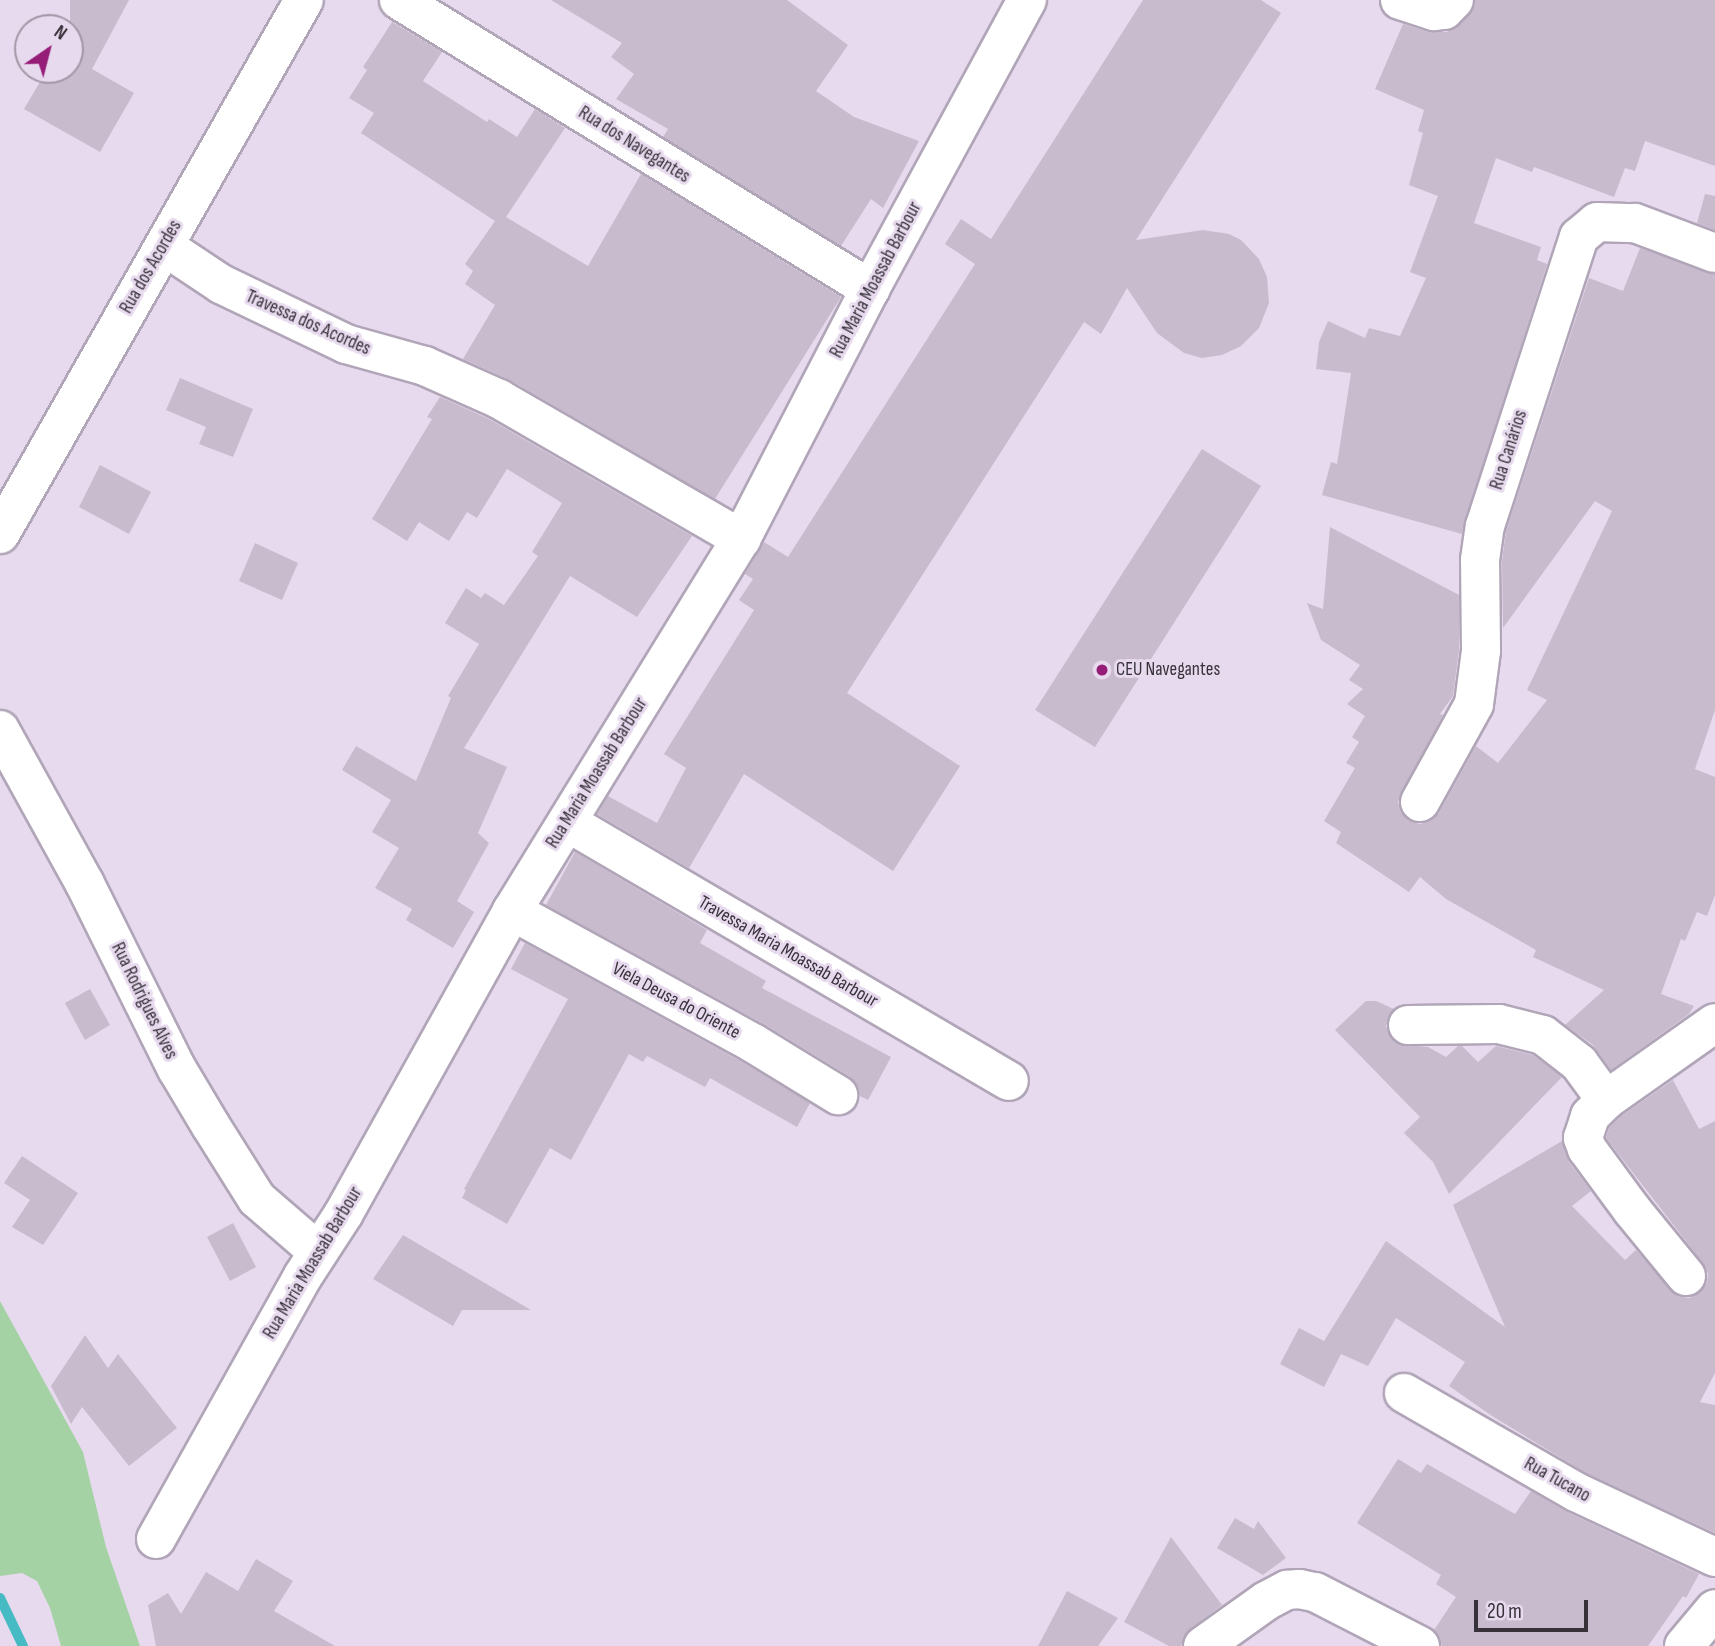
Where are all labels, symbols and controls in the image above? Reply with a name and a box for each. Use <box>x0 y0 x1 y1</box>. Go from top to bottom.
north arrow <box>14 14 84 84</box>
text: N <box>49 21 71 45</box>
street label: Rua dos Navegantes <box>574 102 694 188</box>
street label: Rua Maria Moassab Barbour <box>825 198 927 362</box>
street label: Rua dos Acordes <box>115 216 187 318</box>
street label: Travessa dos Acordes <box>242 285 374 361</box>
street label: Rua Canários <box>1485 407 1533 493</box>
place label: CEU Navegantes <box>1116 659 1220 681</box>
marker: CEU Navegantes <box>1094 662 1110 678</box>
street label: Rua Maria Moassab Barbour <box>541 693 653 853</box>
street label: Travessa Maria Moassab Barbour <box>694 891 882 1013</box>
street label: Rua Rodrigues Alves <box>106 939 182 1063</box>
street label: Viela Deusa do Oriente <box>608 958 744 1044</box>
street label: Rua Maria Moassab Barbour <box>259 1183 367 1343</box>
street label: Rua Tucano <box>1520 1453 1594 1507</box>
scale bar <box>1477 1586 1591 1630</box>
text: 20 m <box>1487 1599 1522 1624</box>

